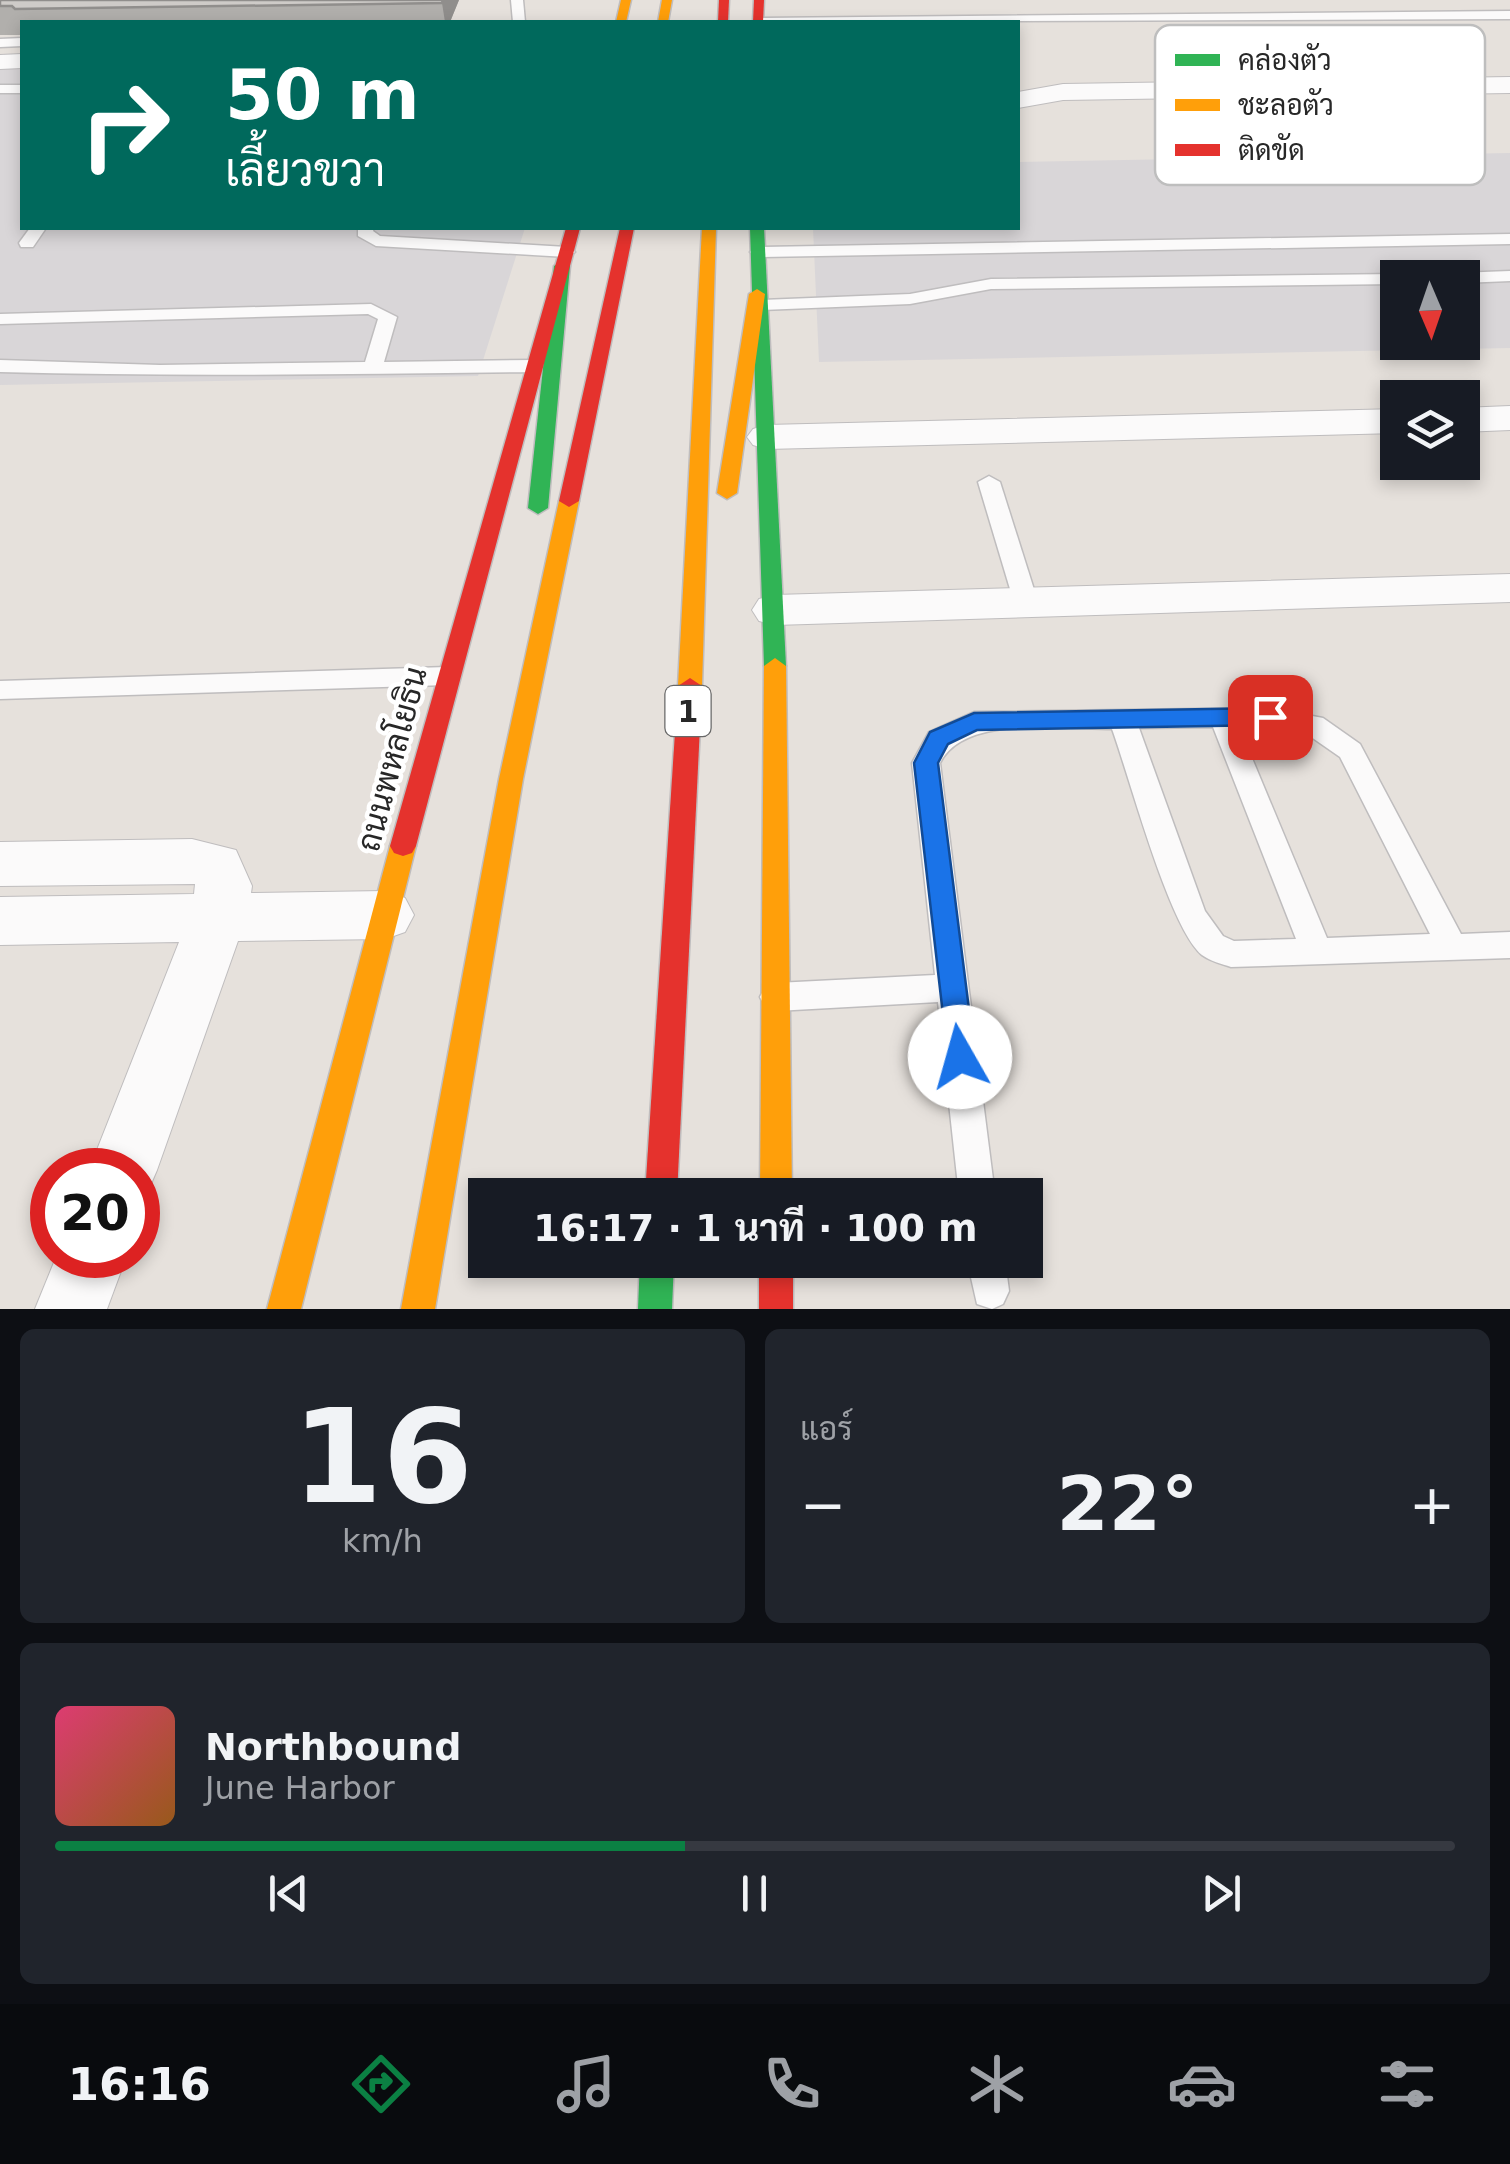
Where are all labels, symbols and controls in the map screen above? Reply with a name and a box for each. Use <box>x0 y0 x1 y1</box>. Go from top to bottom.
legend <box>1155 25 1485 185</box>
text: คล่องตัว <box>1238 42 1332 77</box>
text: 50 m <box>225 54 420 136</box>
icon: right <box>60 60 190 190</box>
text: ชะลอตัว <box>1238 87 1334 122</box>
text: ติดขัด <box>1238 132 1305 167</box>
text: เลี้ยวขวา <box>225 144 385 197</box>
north arrow <box>1380 260 1480 360</box>
map controls <box>1380 260 1480 480</box>
button: layers <box>1380 380 1480 480</box>
street label: ถนนพหลโยธิน <box>347 662 435 855</box>
pin <box>1228 675 1313 760</box>
road number: 1 <box>666 686 710 736</box>
icon: arrive <box>1243 690 1298 745</box>
position arrow <box>908 1005 1012 1109</box>
speed limit sign: 20 <box>30 1148 160 1278</box>
text: 16:17 · 1 นาที · 100 m <box>533 1206 978 1250</box>
text: 16 <box>292 1381 473 1533</box>
text: แอร์ <box>800 1410 853 1448</box>
text: 22° <box>1057 1460 1198 1548</box>
text: − <box>800 1473 846 1537</box>
text: + <box>1409 1473 1455 1537</box>
text: km/h <box>342 1522 423 1560</box>
text: Northbound <box>205 1725 461 1769</box>
text: June Harbor <box>205 1769 395 1807</box>
icon: previous <box>261 1866 316 1921</box>
icon: pause <box>727 1866 782 1921</box>
icon: next <box>1194 1866 1249 1921</box>
icon: directions <box>346 2049 416 2119</box>
icon: music <box>551 2049 621 2119</box>
icon: phone <box>757 2049 827 2119</box>
icon: climate <box>962 2049 1032 2119</box>
icon: car <box>1167 2049 1237 2119</box>
icon: filters <box>1372 2049 1442 2119</box>
text: 16:16 <box>68 2058 211 2111</box>

